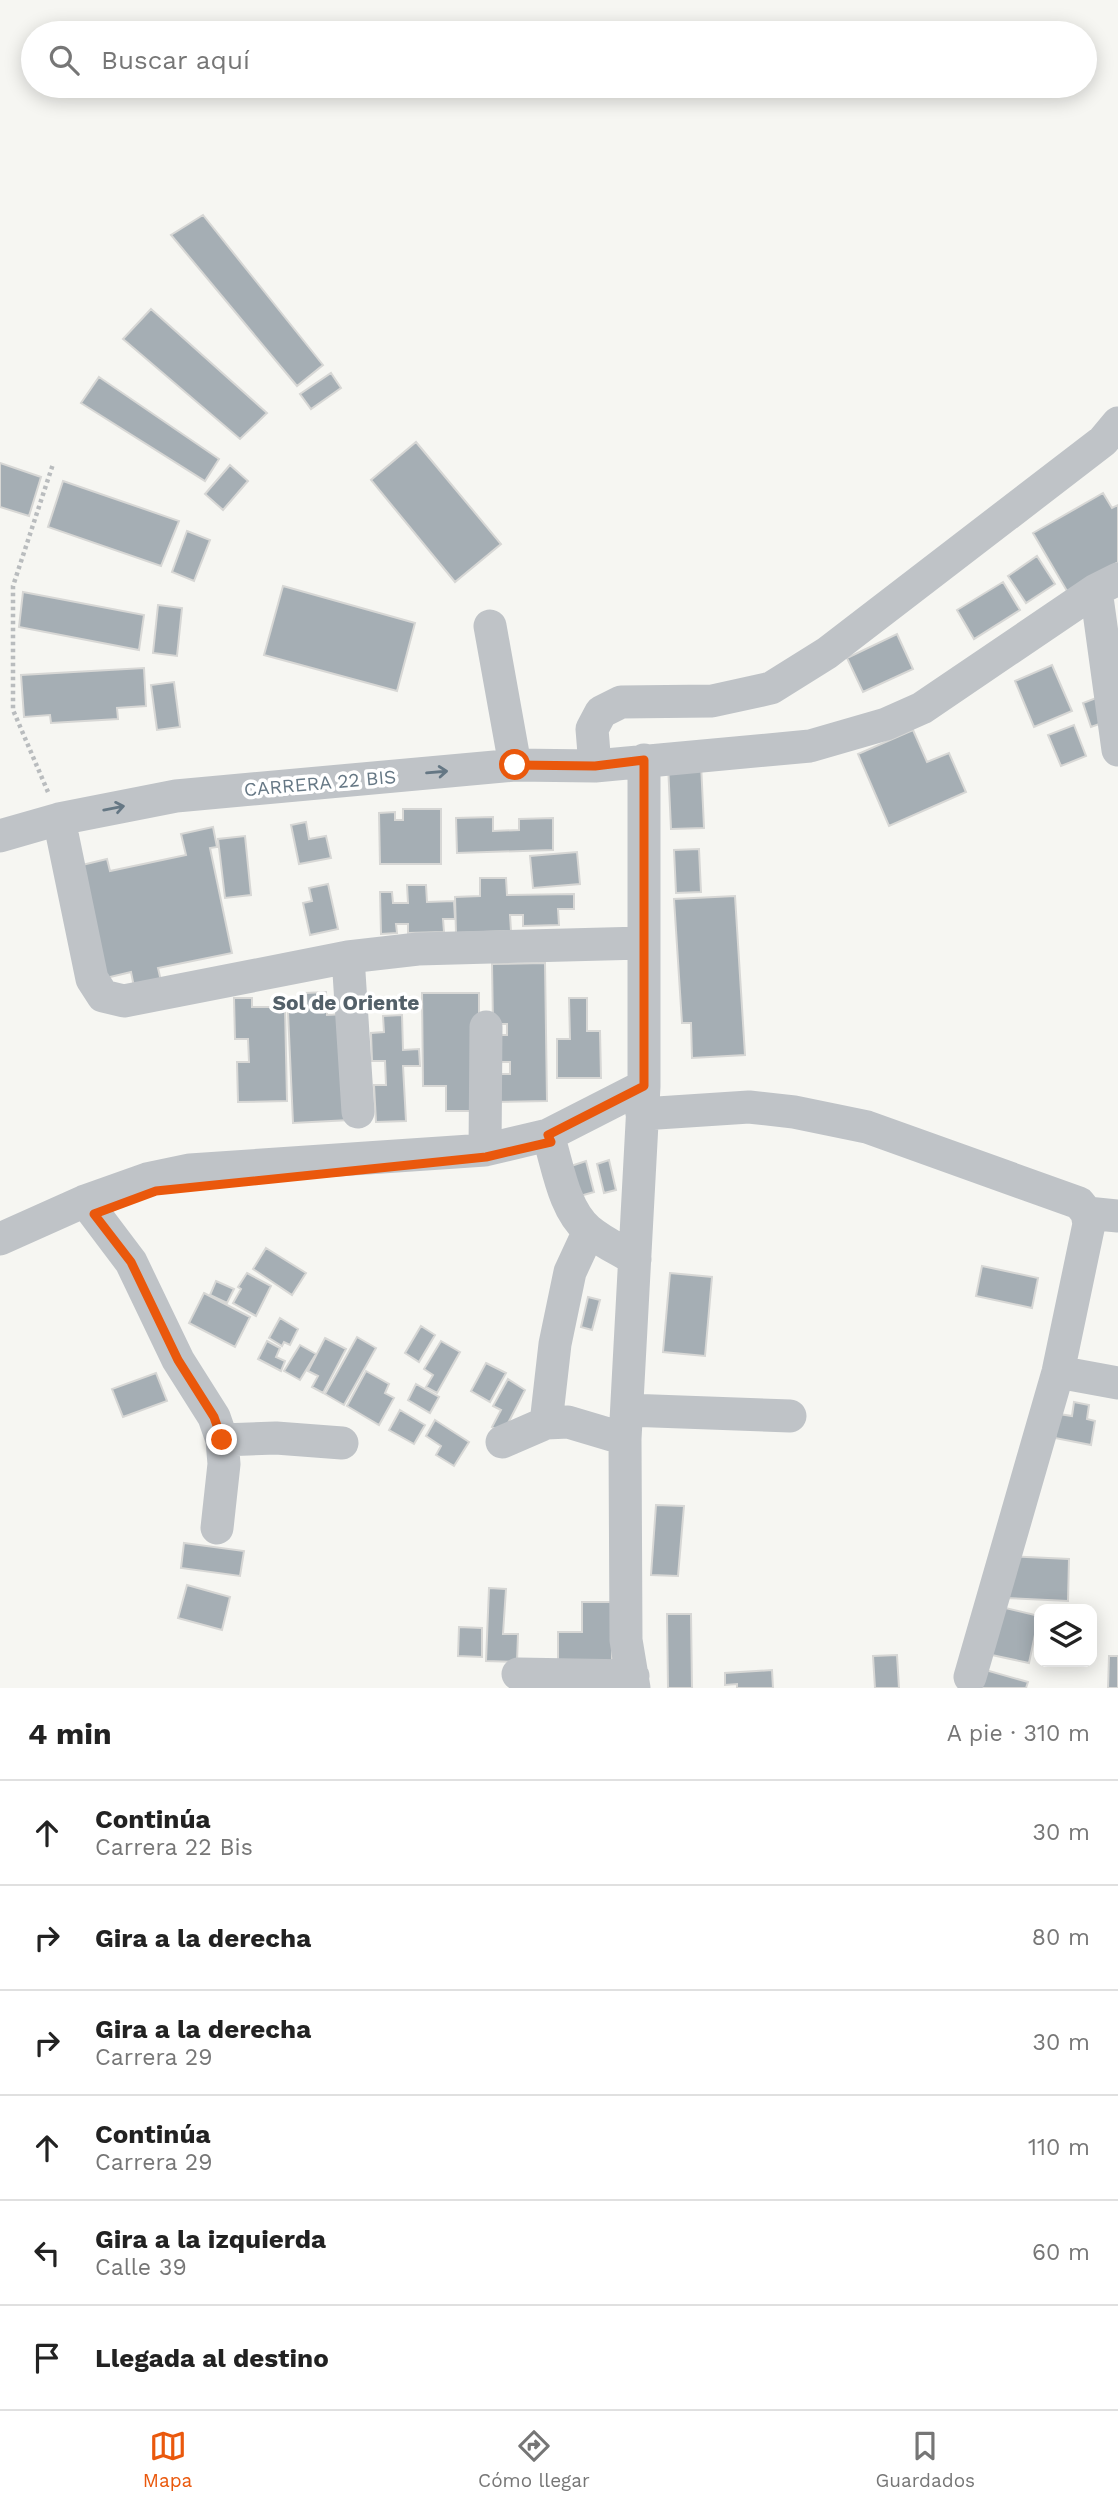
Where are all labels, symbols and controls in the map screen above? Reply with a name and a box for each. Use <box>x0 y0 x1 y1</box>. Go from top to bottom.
search box <box>21 21 1097 98</box>
icon: search <box>45 41 83 79</box>
text: Buscar aquí <box>101 45 250 75</box>
route start <box>499 749 530 780</box>
street label: CARRERA 22 BIS <box>243 765 397 801</box>
one-way arrow <box>425 765 448 778</box>
one-way arrow <box>102 801 125 814</box>
district label: Sol de Oriente <box>272 990 420 1015</box>
route end <box>206 1424 237 1455</box>
map controls <box>1034 1604 1097 1667</box>
button: layers <box>1034 1604 1097 1667</box>
text: 4 min <box>28 1716 112 1751</box>
text: A pie · 310 m <box>947 1720 1090 1747</box>
text: Continúa <box>95 1804 211 1834</box>
icon: ahead <box>28 1814 66 1852</box>
text: 30 m <box>1033 1819 1090 1846</box>
text: Carrera 22 Bis <box>95 1834 253 1861</box>
icon: right <box>28 1919 66 1957</box>
text: Gira a la derecha <box>95 1923 311 1953</box>
text: 80 m <box>1032 1924 1090 1951</box>
text: Gira a la derecha <box>95 2014 311 2044</box>
icon: right <box>28 2024 66 2062</box>
text: 30 m <box>1033 2029 1090 2056</box>
text: Carrera 29 <box>95 2044 212 2071</box>
text: Continúa <box>95 2119 211 2149</box>
icon: ahead <box>28 2129 66 2167</box>
text: 110 m <box>1028 2134 1090 2161</box>
text: Carrera 29 <box>95 2149 212 2176</box>
text: Gira a la izquierda <box>95 2224 326 2254</box>
icon: left <box>28 2234 66 2272</box>
text: 60 m <box>1032 2239 1090 2266</box>
text: Calle 39 <box>95 2254 187 2281</box>
icon: arrive <box>28 2339 66 2377</box>
text: Llegada al destino <box>95 2343 329 2373</box>
tab: Mapa <box>143 2427 192 2492</box>
tab: Cómo llegar <box>478 2427 590 2492</box>
tab: Guardados <box>875 2427 975 2492</box>

